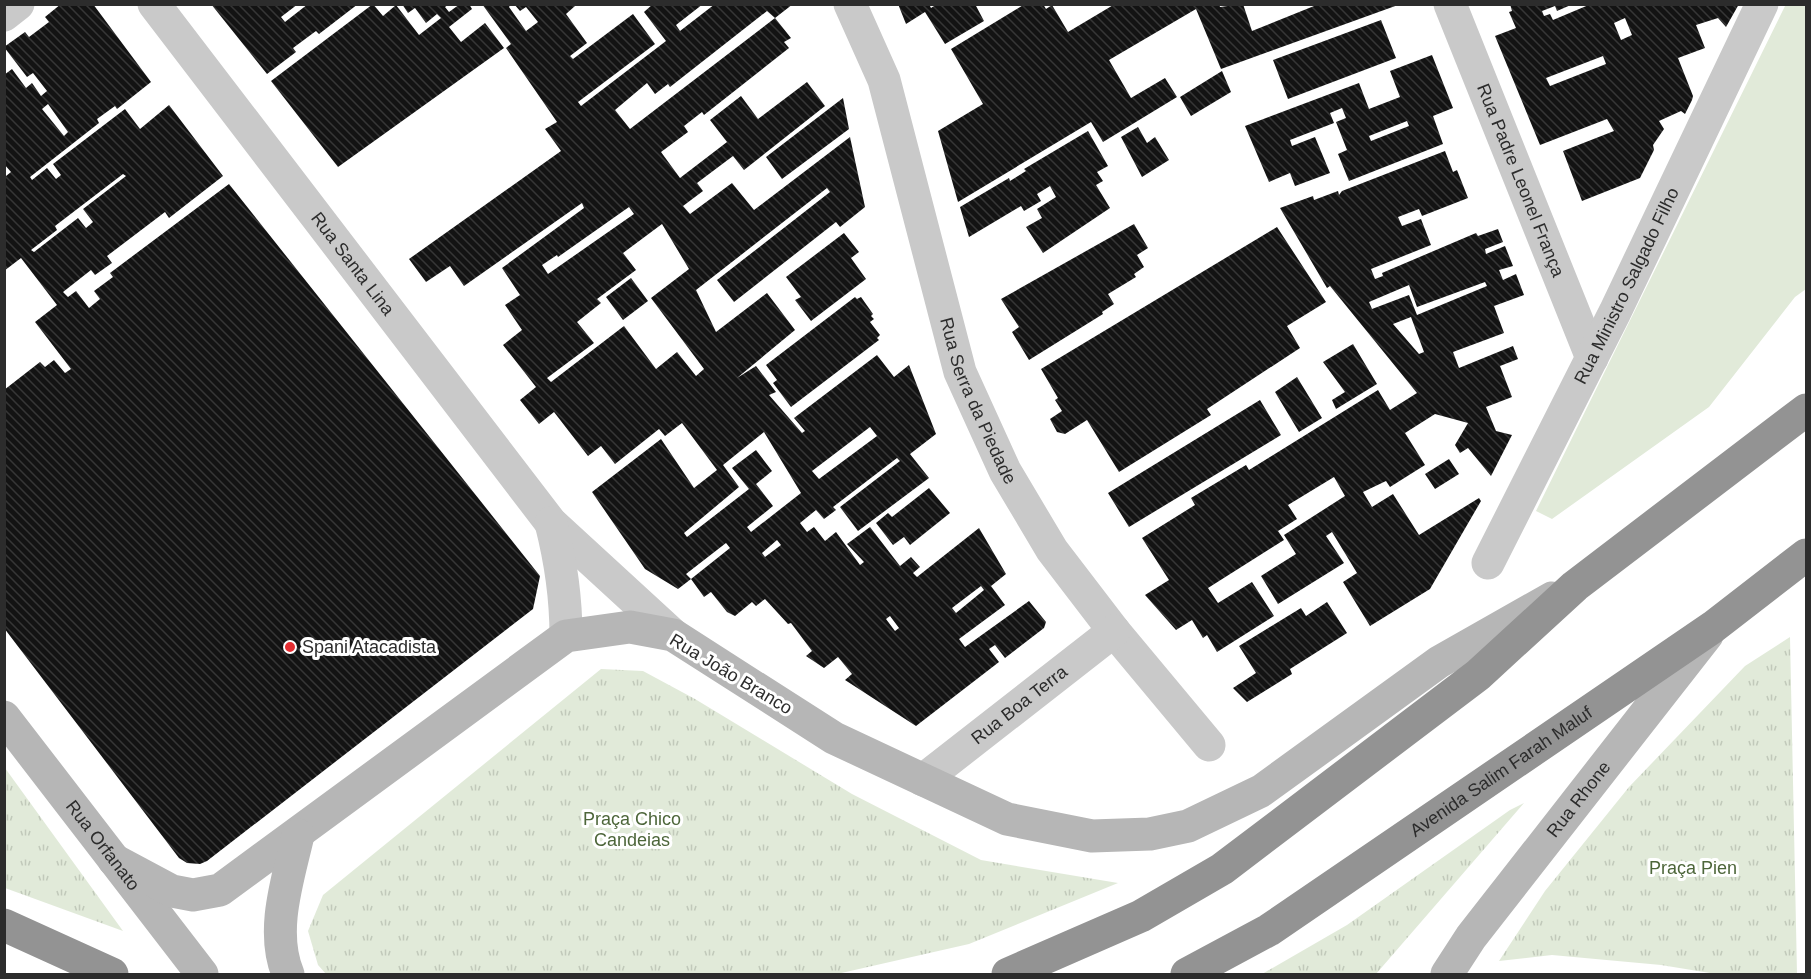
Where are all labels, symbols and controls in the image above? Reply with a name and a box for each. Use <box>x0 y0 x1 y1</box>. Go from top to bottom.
street label: Rua Padre Leonel França <box>1473 81 1569 281</box>
street label: Rua Ministro Salgado Filho <box>1570 184 1683 387</box>
street label: Rua Santa Lina <box>307 208 399 320</box>
street label: Rua Serra da Piedade <box>936 315 1020 488</box>
street label: Rua João Branco <box>666 630 796 718</box>
place label: Spani Atacadista <box>302 637 437 657</box>
marker: Spani Atacadista <box>283 640 297 654</box>
street label: Rua Boa Terra <box>967 661 1072 748</box>
street label: Avenida Salim Farah Maluf <box>1406 702 1597 841</box>
street label: Rua Rhone <box>1543 757 1615 841</box>
street label: Rua Orfanato <box>62 796 144 894</box>
park label: Praça Chico Candeias <box>583 809 681 850</box>
park label: Praça Pien <box>1649 858 1737 878</box>

